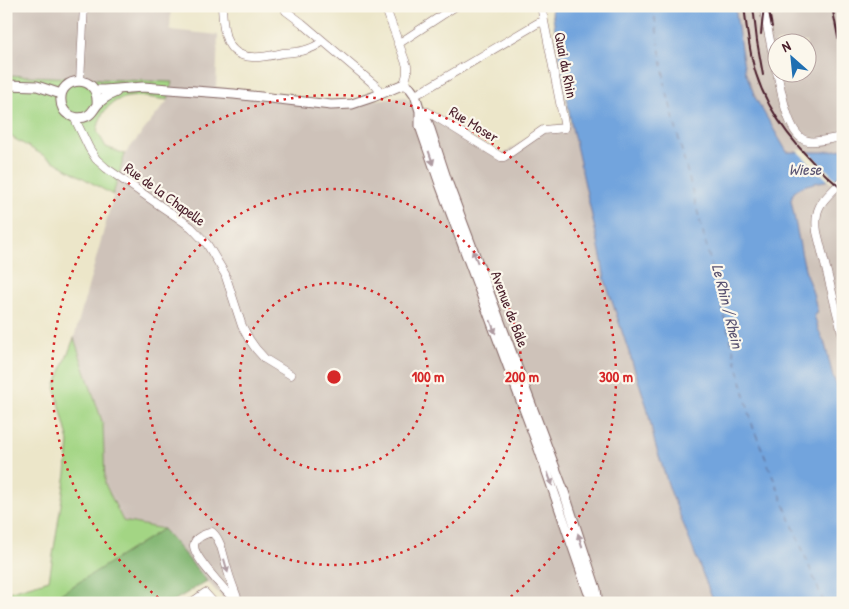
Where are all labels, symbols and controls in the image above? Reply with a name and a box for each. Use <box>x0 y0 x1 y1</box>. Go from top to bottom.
street label: Quai du Rhin <box>549 30 583 100</box>
north arrow <box>766 32 816 82</box>
text: N <box>778 36 794 56</box>
street label: Rue Moser <box>445 101 503 148</box>
one-way arrow <box>427 151 435 166</box>
street label: Rue de la Chapelle <box>120 157 210 231</box>
water label: Wiese <box>789 158 822 180</box>
one-way arrow <box>471 248 479 263</box>
water label: Le Rhin / Rhein <box>707 262 750 352</box>
street label: Avenue de Bâle <box>486 268 534 350</box>
one-way arrow <box>489 320 497 335</box>
text: 100 m <box>412 366 444 387</box>
text: 200 m <box>505 366 539 387</box>
text: 300 m <box>599 366 633 387</box>
centre of rings <box>325 368 343 386</box>
one-way arrow <box>546 472 554 487</box>
one-way arrow <box>575 532 583 547</box>
one-way arrow <box>223 559 231 574</box>

